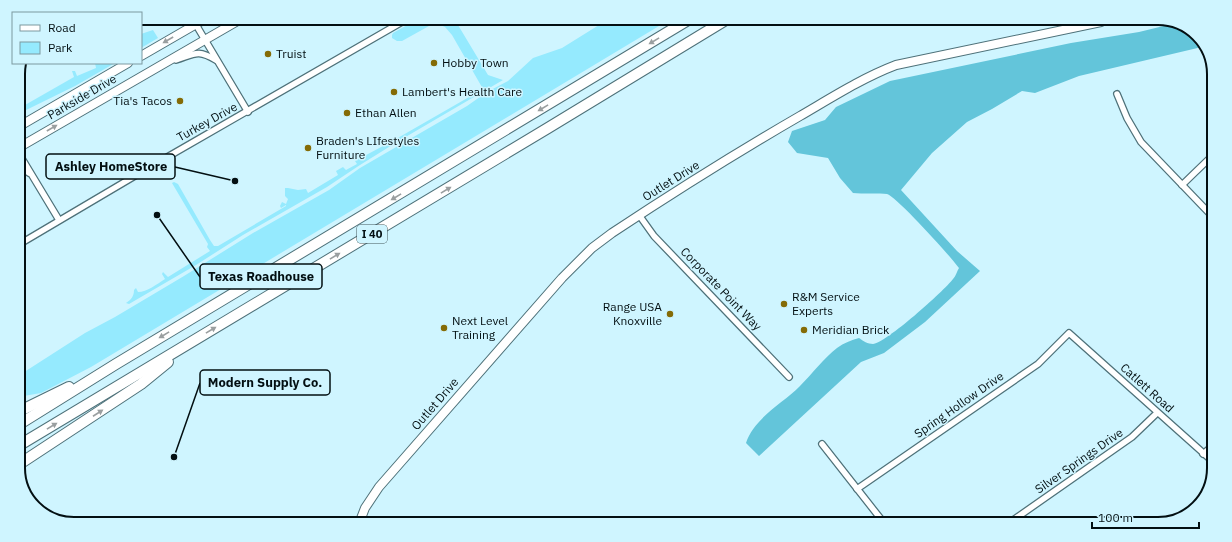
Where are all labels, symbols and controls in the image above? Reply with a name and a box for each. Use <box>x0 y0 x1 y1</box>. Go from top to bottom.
legend <box>12 12 142 64</box>
text: Road <box>48 20 76 35</box>
one-way arrow <box>162 36 174 43</box>
one-way arrow <box>648 37 660 44</box>
text: Park <box>48 40 73 55</box>
place label: Truist <box>276 46 307 61</box>
marker: Truist <box>263 49 273 59</box>
place label: Hobby Town <box>442 55 509 70</box>
marker: Hobby Town <box>429 58 439 68</box>
street label: Parkside Drive <box>45 71 119 122</box>
place label: Lambert's Health Care <box>402 84 522 99</box>
marker: Lambert's Health Care <box>389 87 399 97</box>
place label: Tia's Tacos <box>113 93 172 108</box>
marker: Tia's Tacos <box>175 96 185 106</box>
street label: Turkey Drive <box>174 99 240 144</box>
one-way arrow <box>537 104 549 111</box>
place label: Ethan Allen <box>355 105 417 120</box>
marker: Ethan Allen <box>342 108 352 118</box>
one-way arrow <box>46 125 58 132</box>
place label: Braden's LIfestyles Furniture <box>316 133 419 162</box>
marker: Braden's LIfestyles Furniture <box>303 143 313 153</box>
callout: Ashley HomeStore <box>46 154 175 179</box>
street label: Outlet Drive <box>640 157 702 204</box>
text: Ashley HomeStore <box>55 158 167 175</box>
one-way arrow <box>440 186 452 193</box>
one-way arrow <box>390 193 402 200</box>
road number: I 40 <box>357 225 387 243</box>
street label: Corporate Point Way <box>678 244 765 333</box>
one-way arrow <box>329 253 341 260</box>
callout: Texas Roadhouse <box>200 264 322 289</box>
text: Texas Roadhouse <box>208 268 314 285</box>
place label: R&M Service Experts <box>792 289 860 318</box>
place label: Range USA Knoxville <box>603 299 662 328</box>
marker: R&M Service Experts <box>779 299 789 309</box>
marker: Range USA Knoxville <box>665 309 675 319</box>
place label: Next Level Training <box>452 313 508 342</box>
place label: Meridian Brick <box>812 322 890 337</box>
marker: Next Level Training <box>439 323 449 333</box>
marker: Meridian Brick <box>799 325 809 335</box>
one-way arrow <box>205 327 217 334</box>
one-way arrow <box>158 332 170 339</box>
street label: Catlett Road <box>1118 360 1177 416</box>
street label: Spring Hollow Drive <box>911 368 1007 441</box>
callout: Modern Supply Co. <box>200 370 330 395</box>
text: Modern Supply Co. <box>208 374 322 391</box>
street label: Outlet Drive <box>408 374 462 433</box>
one-way arrow <box>92 409 103 417</box>
one-way arrow <box>46 423 58 430</box>
street label: Silver Springs Drive <box>1032 424 1126 496</box>
scale bar <box>1092 504 1199 530</box>
text: 100 m <box>1098 510 1133 525</box>

